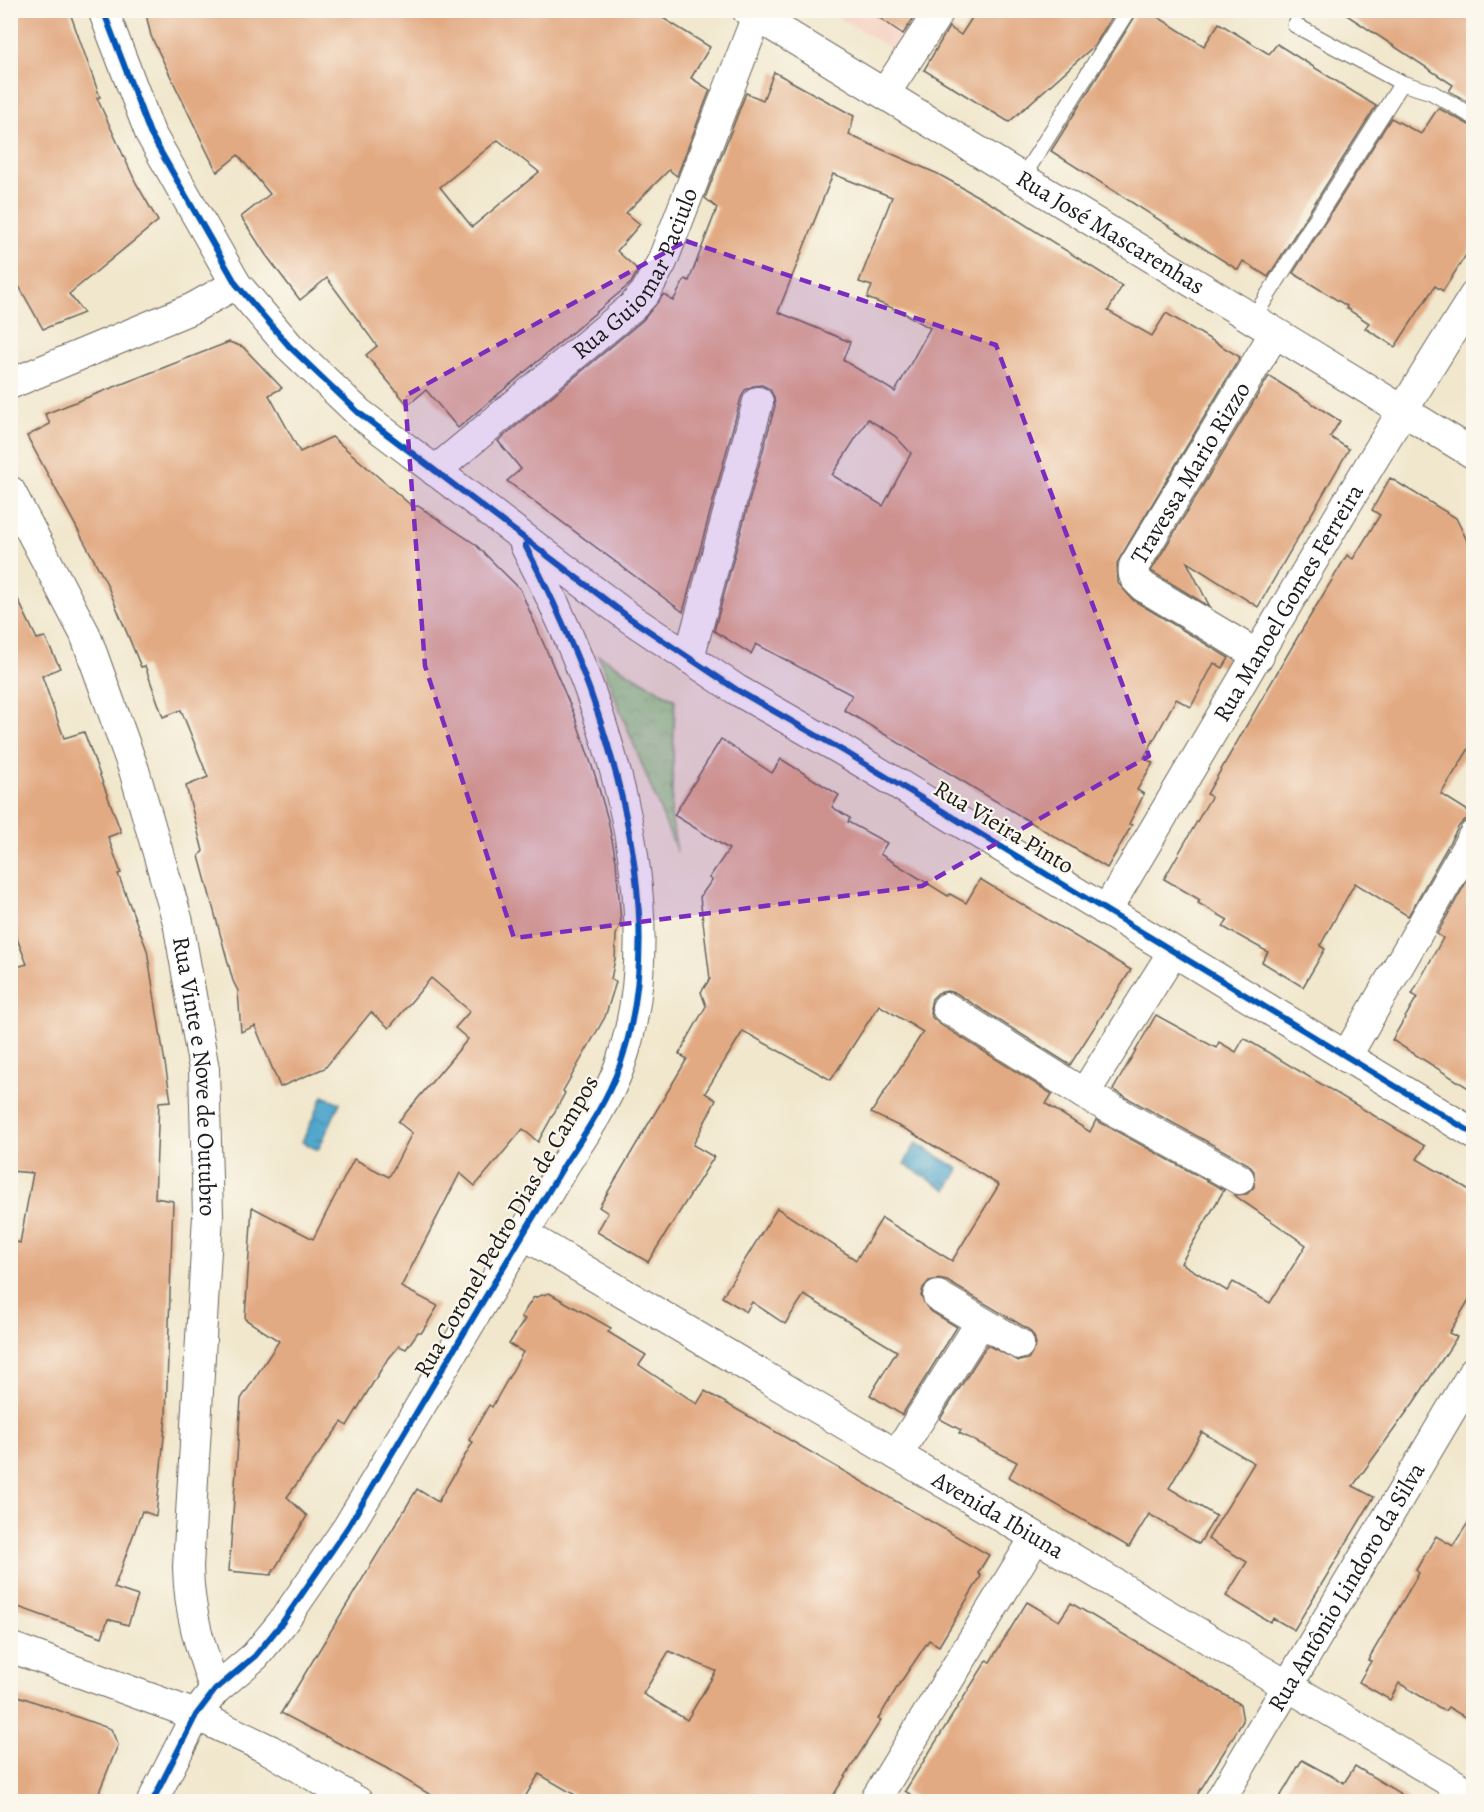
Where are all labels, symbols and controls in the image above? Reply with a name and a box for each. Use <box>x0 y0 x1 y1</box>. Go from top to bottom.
street label: Rua José Mascarenhas <box>1010 162 1211 302</box>
street label: Rua Guiomar Paciulo <box>565 183 705 367</box>
street label: Travessa Mario Rizzo <box>1123 375 1258 570</box>
street label: Rua Manoel Gomes Ferreira <box>1205 477 1371 728</box>
street label: Rua Vieira Pinto <box>928 772 1080 882</box>
street label: Rua Vinte e Nove de Outubro <box>165 934 224 1217</box>
street label: Rua Coronel Pedro Dias de Campos <box>406 1069 606 1383</box>
street label: Rua Antônio Lindoro da Silva <box>1260 1456 1433 1717</box>
street label: Avenida Ibiuna <box>926 1463 1071 1567</box>

